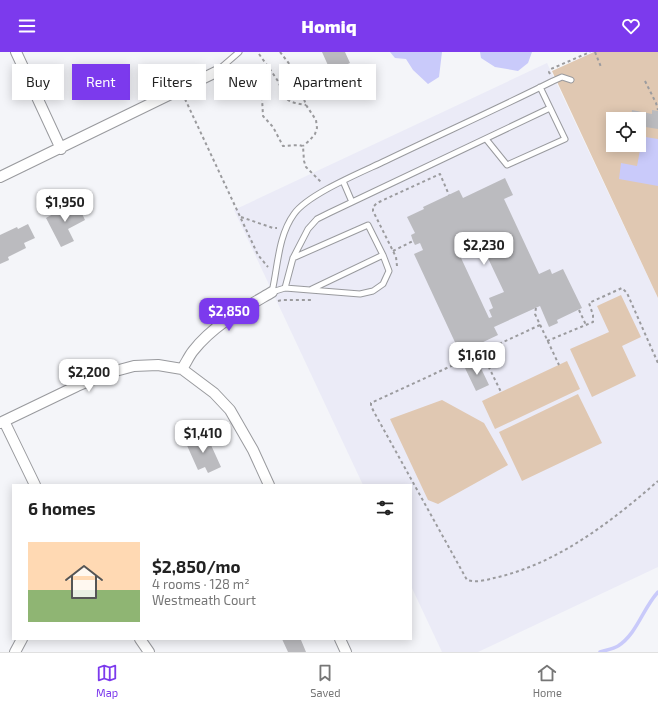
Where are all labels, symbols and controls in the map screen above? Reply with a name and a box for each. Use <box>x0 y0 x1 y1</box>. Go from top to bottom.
icon: menu <box>16 15 38 37</box>
text: Homiq <box>301 15 357 37</box>
icon: heart <box>620 15 642 37</box>
chip: Buy <box>12 64 64 100</box>
chip: Rent <box>72 64 130 100</box>
chip: Filters <box>138 64 206 100</box>
chip: New <box>214 64 271 100</box>
chip: Apartment <box>279 64 376 100</box>
map controls <box>606 112 646 152</box>
button: locate <box>606 112 646 152</box>
pin: $1,950 <box>32 189 98 223</box>
text: $1,950 <box>45 194 85 210</box>
pin: $2,230 <box>451 232 517 266</box>
text: $2,230 <box>463 237 505 253</box>
pin: $2,850 <box>196 298 262 332</box>
text: $2,850 <box>208 303 250 319</box>
pin: $1,610 <box>444 342 510 376</box>
text: $1,610 <box>458 347 496 363</box>
pin: $2,200 <box>56 359 122 393</box>
text: $2,200 <box>68 364 110 380</box>
pin: $1,410 <box>170 420 236 454</box>
text: $1,410 <box>184 425 222 441</box>
icon: filters <box>374 497 396 519</box>
text: 6 homes <box>28 498 96 518</box>
text: $2,850/mo <box>152 556 240 576</box>
icon: home <box>60 558 108 606</box>
text: 4 rooms · 128 m² <box>152 576 250 592</box>
text: Westmeath Court <box>152 592 256 608</box>
tab: Map <box>96 662 118 699</box>
tab: Saved <box>310 662 341 699</box>
tab: Home <box>533 662 562 699</box>

